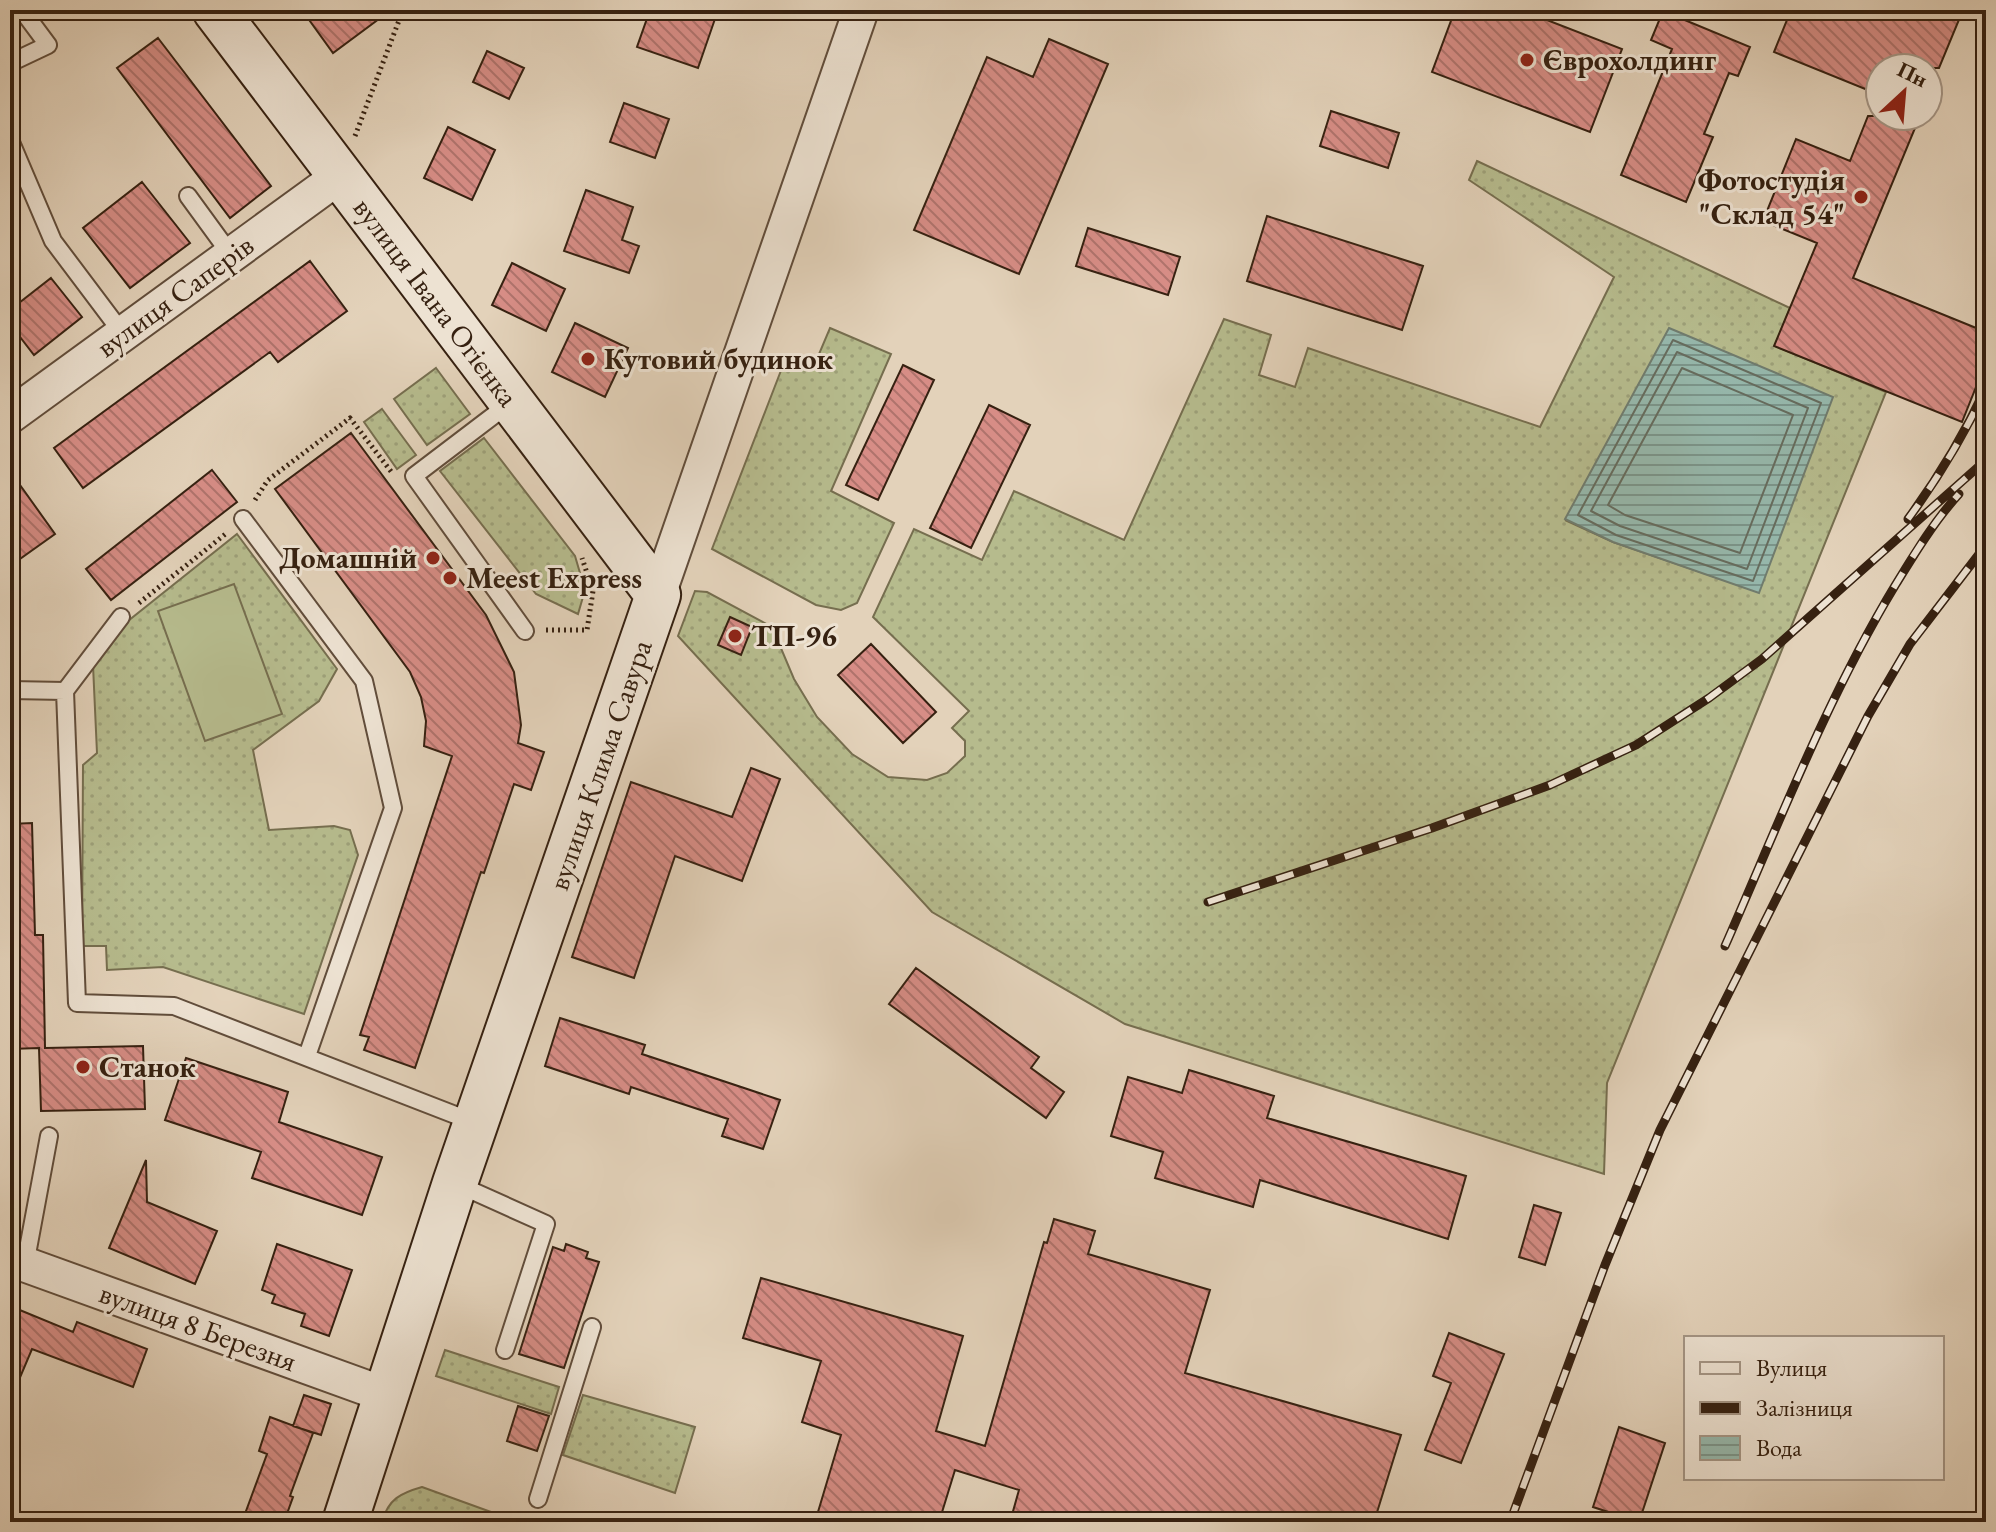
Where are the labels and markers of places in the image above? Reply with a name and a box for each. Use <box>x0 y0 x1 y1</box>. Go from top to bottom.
place label: Єврохолдинг <box>1543 40 1716 79</box>
marker: Єврохолдинг <box>1518 51 1536 69</box>
place label: Фотостудія "Склад 54" <box>1698 160 1845 233</box>
marker: Фотостудія "Склад 54" <box>1852 188 1870 206</box>
place label: Кутовий будинок <box>604 339 834 378</box>
marker: Кутовий будинок <box>579 350 597 368</box>
place label: Домашній <box>279 538 417 577</box>
marker: Домашній <box>424 549 442 567</box>
place label: Meest Express <box>466 558 642 597</box>
marker: Meest Express <box>441 569 459 587</box>
place label: ТП-96 <box>751 616 837 655</box>
marker: ТП-96 <box>726 627 744 645</box>
place label: Станок <box>99 1047 196 1086</box>
marker: Станок <box>74 1058 92 1076</box>

